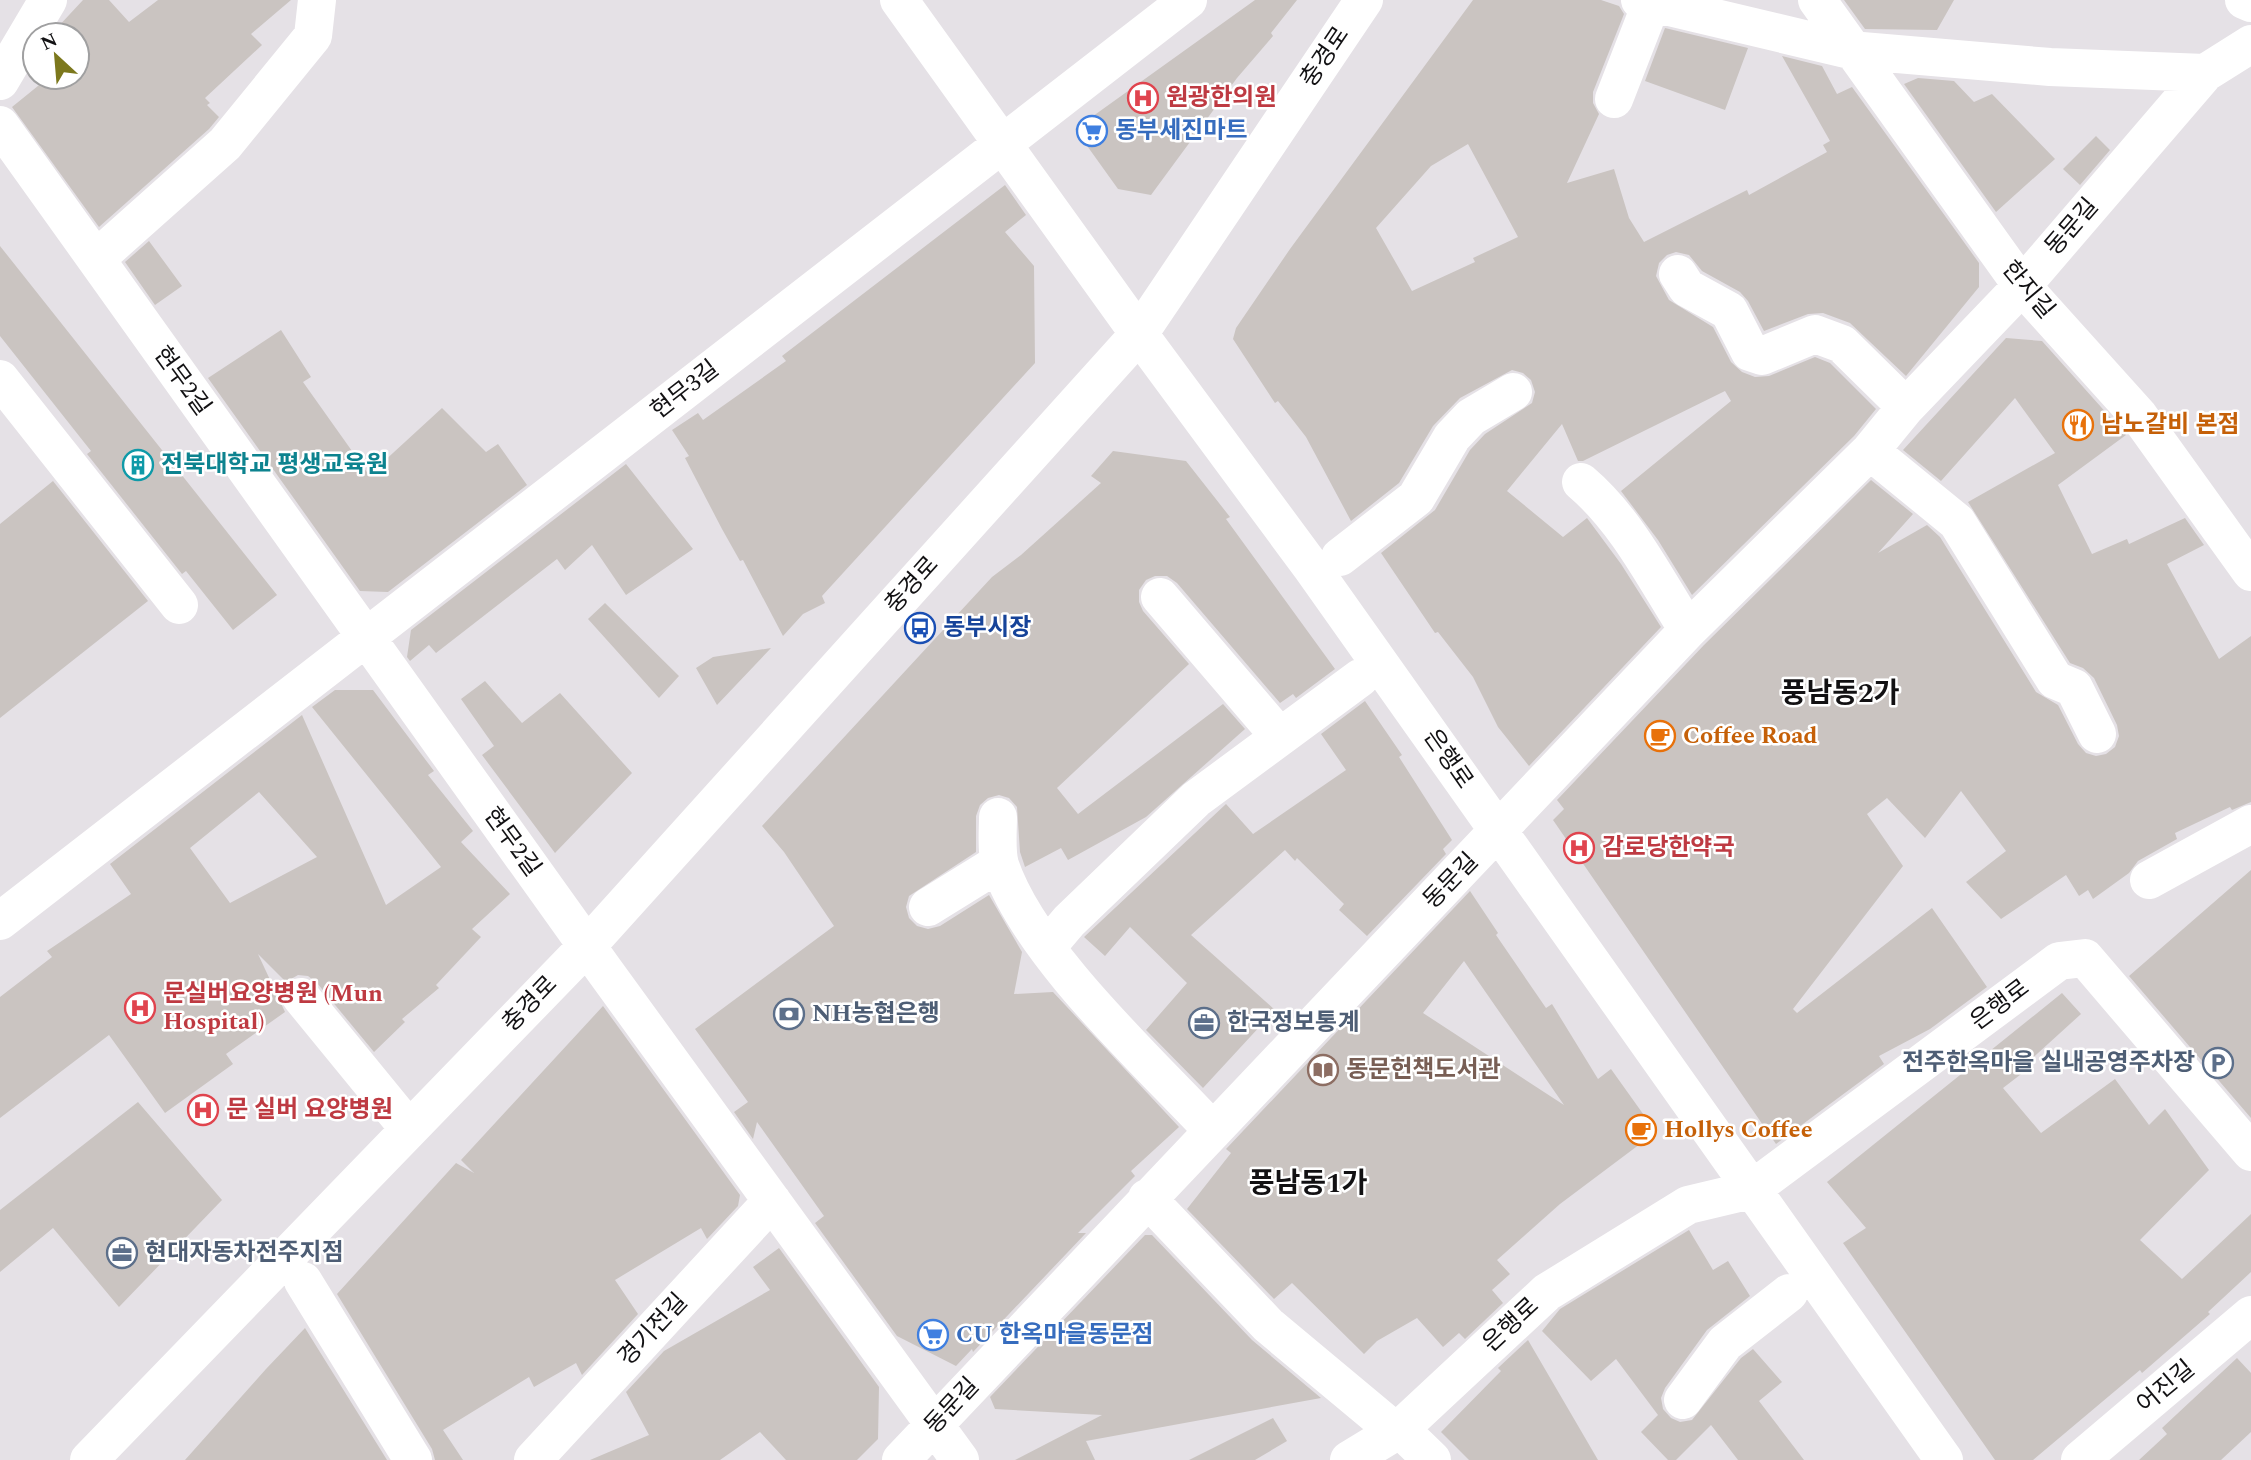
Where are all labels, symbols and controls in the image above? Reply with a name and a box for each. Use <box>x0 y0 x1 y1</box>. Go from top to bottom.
street label: 충경로 <box>1292 19 1358 95</box>
north arrow <box>21 21 91 91</box>
text: N <box>36 26 63 59</box>
place label: 원광한의원 <box>1166 80 1276 116</box>
hospital icon: 원광한의원 <box>1126 81 1160 115</box>
place label: 동부세진마트 <box>1115 113 1247 149</box>
supermarket icon: 동부세진마트 <box>1075 114 1109 148</box>
street label: 동문길 <box>2037 190 2107 264</box>
street label: 한지길 <box>1993 253 2063 327</box>
street label: 현무2길 <box>144 339 220 423</box>
street label: 현무3길 <box>643 352 727 428</box>
place label: 남노갈비 본점 <box>2101 407 2239 443</box>
restaurant icon: 남노갈비 본점 <box>2061 408 2095 442</box>
place label: 전북대학교 평생교육원 <box>161 447 388 483</box>
building icon: 전북대학교 평생교육원 <box>121 448 155 482</box>
street label: 충경로 <box>876 548 948 622</box>
place label: 동부시장 <box>943 610 1031 646</box>
bus stop icon: 동부시장 <box>903 611 937 645</box>
district label: 풍남동2가 <box>1781 672 1900 715</box>
place label: Coffee Road <box>1683 718 1818 754</box>
cafe icon: Coffee Road <box>1643 719 1677 753</box>
street label: 은행로 <box>1414 722 1482 796</box>
street label: 현무2길 <box>474 800 550 884</box>
place label: 감로당한약국 <box>1602 830 1734 866</box>
hospital icon: 감로당한약국 <box>1562 831 1596 865</box>
street label: 동문길 <box>1415 845 1487 917</box>
street label: 충경로 <box>494 968 566 1040</box>
street label: 은행로 <box>1963 971 2037 1039</box>
place label: 문실버요양병원 (Mun Hospital) <box>163 976 383 1040</box>
hospital icon: 문실버요양병원 (Mun Hospital) <box>123 991 157 1025</box>
place label: NH농협은행 <box>812 996 940 1032</box>
bank icon: NH농협은행 <box>772 997 806 1031</box>
place label: 한국정보통계 <box>1227 1005 1359 1041</box>
office icon: 한국정보통계 <box>1187 1006 1221 1040</box>
place label: 전주한옥마을 실내공영주차장 <box>1902 1045 2195 1081</box>
parking icon: 전주한옥마을 실내공영주차장 <box>2201 1046 2235 1080</box>
place label: 동문헌책도서관 <box>1346 1052 1501 1088</box>
library icon: 동문헌책도서관 <box>1306 1053 1340 1087</box>
place label: 문 실버 요양병원 <box>226 1092 393 1128</box>
hospital icon: 문 실버 요양병원 <box>186 1093 220 1127</box>
place label: Hollys Coffee <box>1664 1112 1813 1148</box>
cafe icon: Hollys Coffee <box>1624 1113 1658 1147</box>
district label: 풍남동1가 <box>1249 1162 1368 1205</box>
place label: 현대자동차전주지점 <box>145 1235 344 1271</box>
office icon: 현대자동차전주지점 <box>105 1236 139 1270</box>
street label: 경기전길 <box>610 1285 696 1375</box>
street label: 은행로 <box>1474 1289 1548 1361</box>
place label: CU 한옥마을동문점 <box>956 1317 1154 1353</box>
supermarket icon: CU 한옥마을동문점 <box>916 1318 950 1352</box>
street label: 어진길 <box>2129 1352 2203 1422</box>
street label: 동문길 <box>916 1369 988 1443</box>

